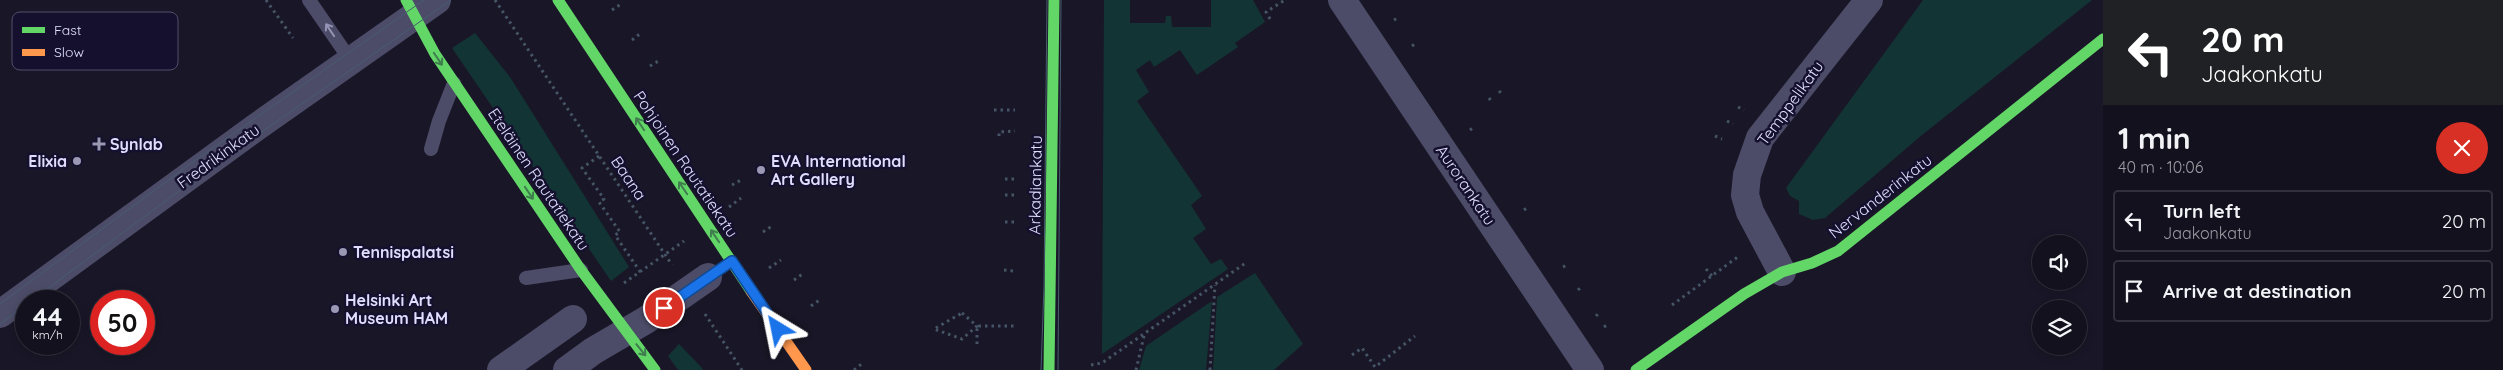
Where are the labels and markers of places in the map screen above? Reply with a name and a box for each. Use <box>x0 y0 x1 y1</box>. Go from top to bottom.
place label: Synlab <box>110 134 163 154</box>
marker: Synlab <box>92 137 106 151</box>
place label: Elixia <box>28 151 67 171</box>
place label: EVA International Art Gallery <box>771 151 906 189</box>
marker: Elixia <box>71 155 83 167</box>
marker: EVA International Art Gallery <box>755 164 767 176</box>
place label: Tennispalatsi <box>353 242 454 262</box>
marker: Tennispalatsi <box>337 246 349 258</box>
pin <box>643 287 685 329</box>
place label: Helsinki Art Museum HAM <box>345 290 448 328</box>
marker: Helsinki Art Museum HAM <box>329 303 341 315</box>

